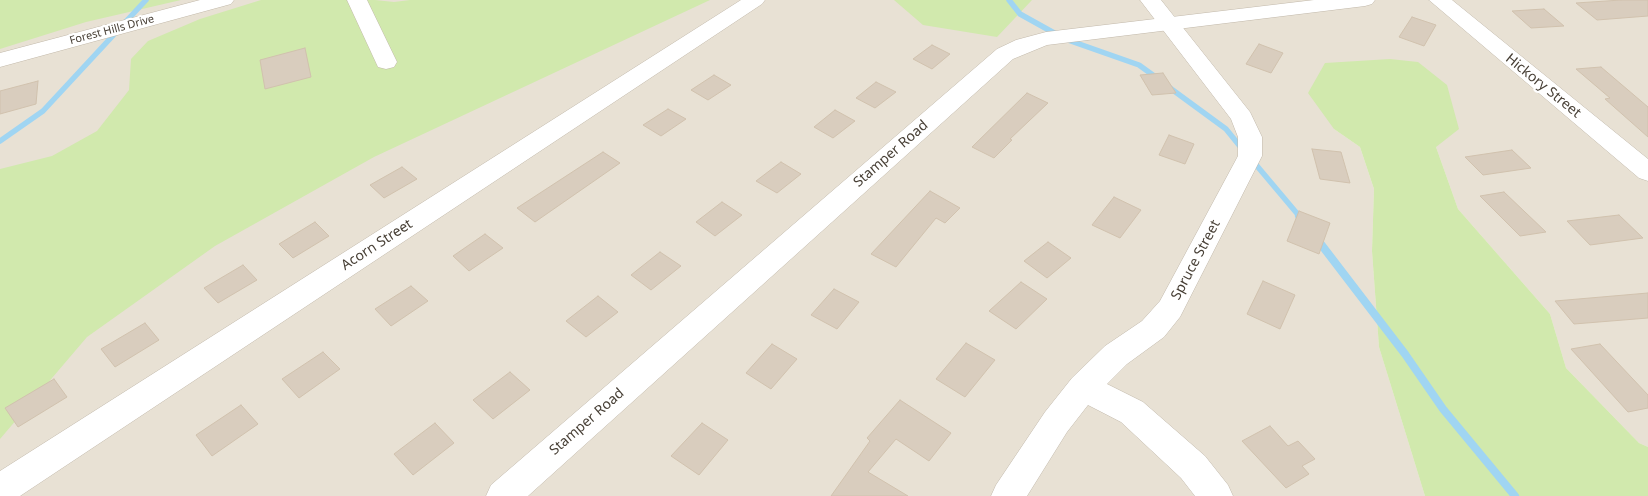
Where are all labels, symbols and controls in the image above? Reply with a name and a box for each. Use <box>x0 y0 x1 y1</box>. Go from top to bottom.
street label: Forest Hills Drive <box>68 12 156 48</box>
street label: Hickory Street <box>1502 50 1584 122</box>
street label: Stamper Road <box>850 117 932 191</box>
street label: Acorn Street <box>338 216 416 274</box>
street label: Spruce Street <box>1168 217 1224 303</box>
street label: Stamper Road <box>546 385 628 459</box>

